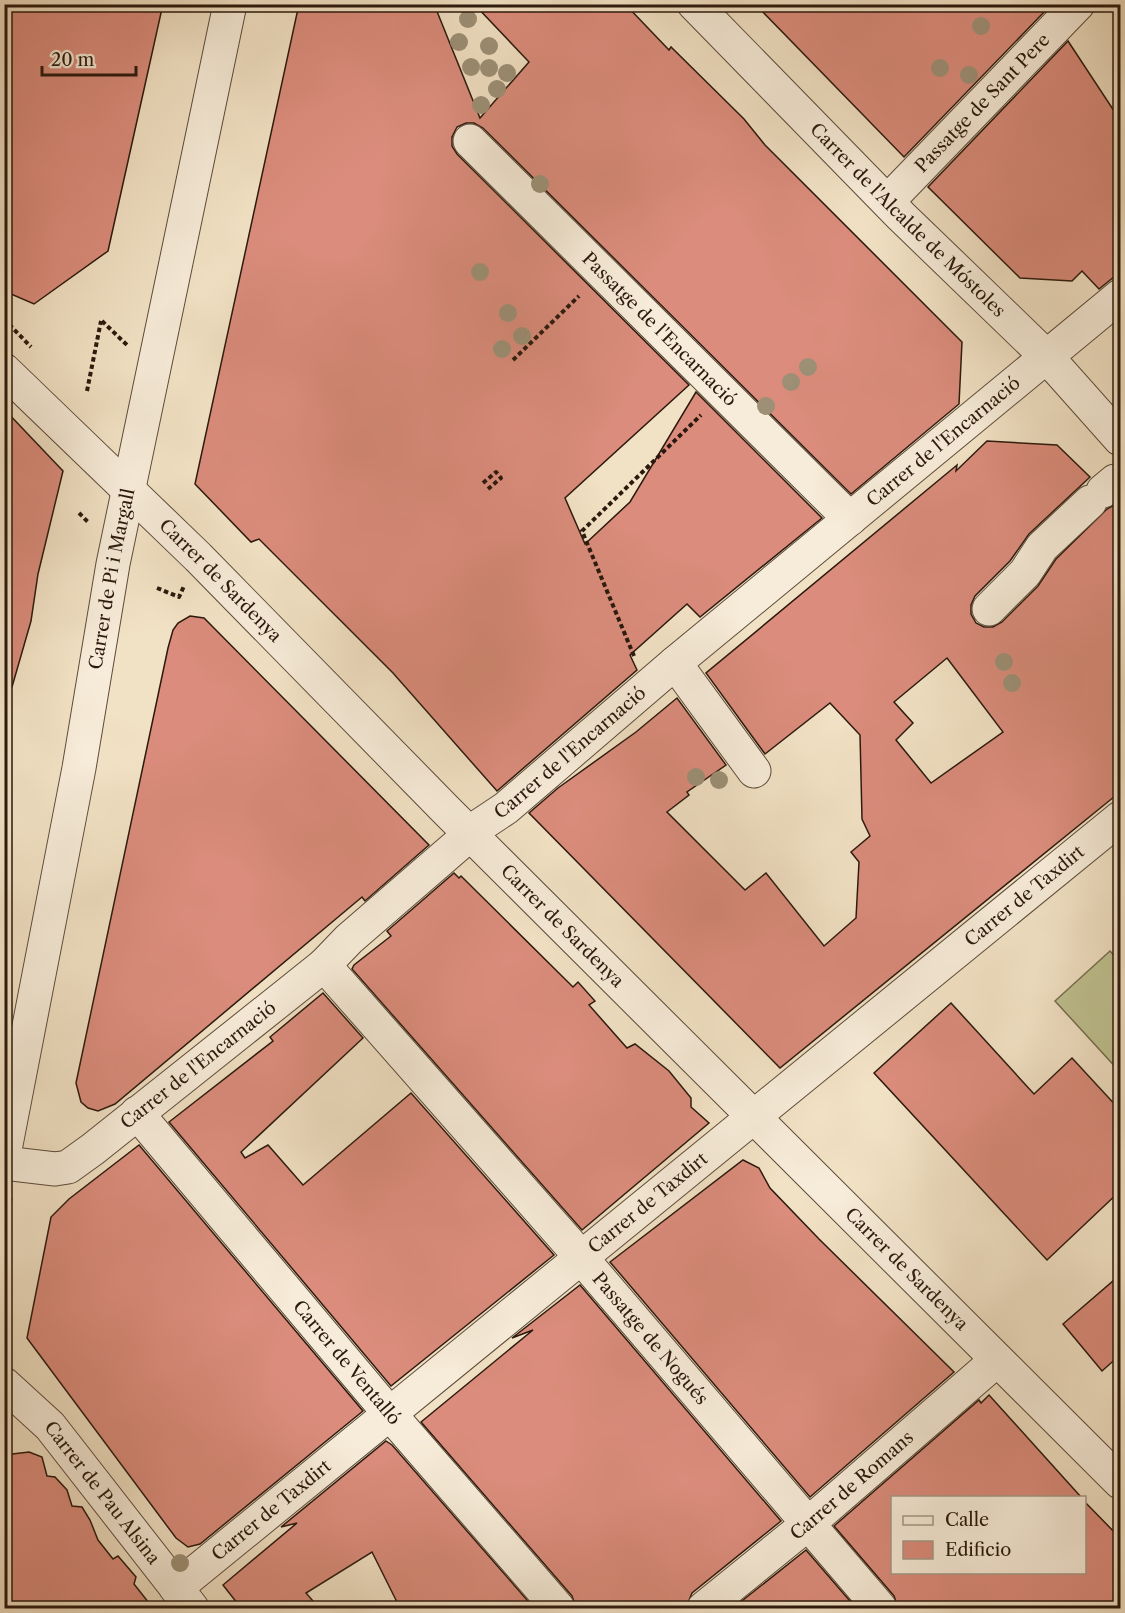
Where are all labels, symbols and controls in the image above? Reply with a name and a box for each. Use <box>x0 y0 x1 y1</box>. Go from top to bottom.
street label: Passatge de Sant Pere <box>910 29 1054 177</box>
scale bar <box>42 39 136 77</box>
text: 20 m <box>51 49 95 71</box>
street label: Carrer de l'Alcalde de Móstoles <box>805 118 1010 322</box>
street label: Passatge de l'Encarnació <box>577 248 741 411</box>
street label: Carrer de l'Encarnació <box>862 372 1025 511</box>
street label: Carrer de Pi i Margall <box>85 487 139 671</box>
street label: Carrer de Sardenya <box>154 514 287 647</box>
street label: Carrer de l'Encarnació <box>490 682 650 824</box>
street label: Carrer de Taxdirt <box>960 840 1089 951</box>
street label: Carrer de Sardenya <box>496 860 629 992</box>
street label: Carrer de l'Encarnació <box>116 996 281 1134</box>
street label: Carrer de Taxdirt <box>584 1147 713 1258</box>
street label: Carrer de Sardenya <box>840 1203 973 1335</box>
street label: Passatge de Nogués <box>588 1268 713 1409</box>
street label: Carrer de Ventalló <box>288 1296 405 1429</box>
street label: Carrer de Pau Alsina <box>39 1417 165 1569</box>
street label: Carrer de Romans <box>786 1426 918 1545</box>
street label: Carrer de Taxdirt <box>207 1455 336 1565</box>
legend <box>891 1496 1086 1574</box>
text: Calle <box>945 1509 989 1531</box>
text: Edificio <box>945 1539 1011 1561</box>

